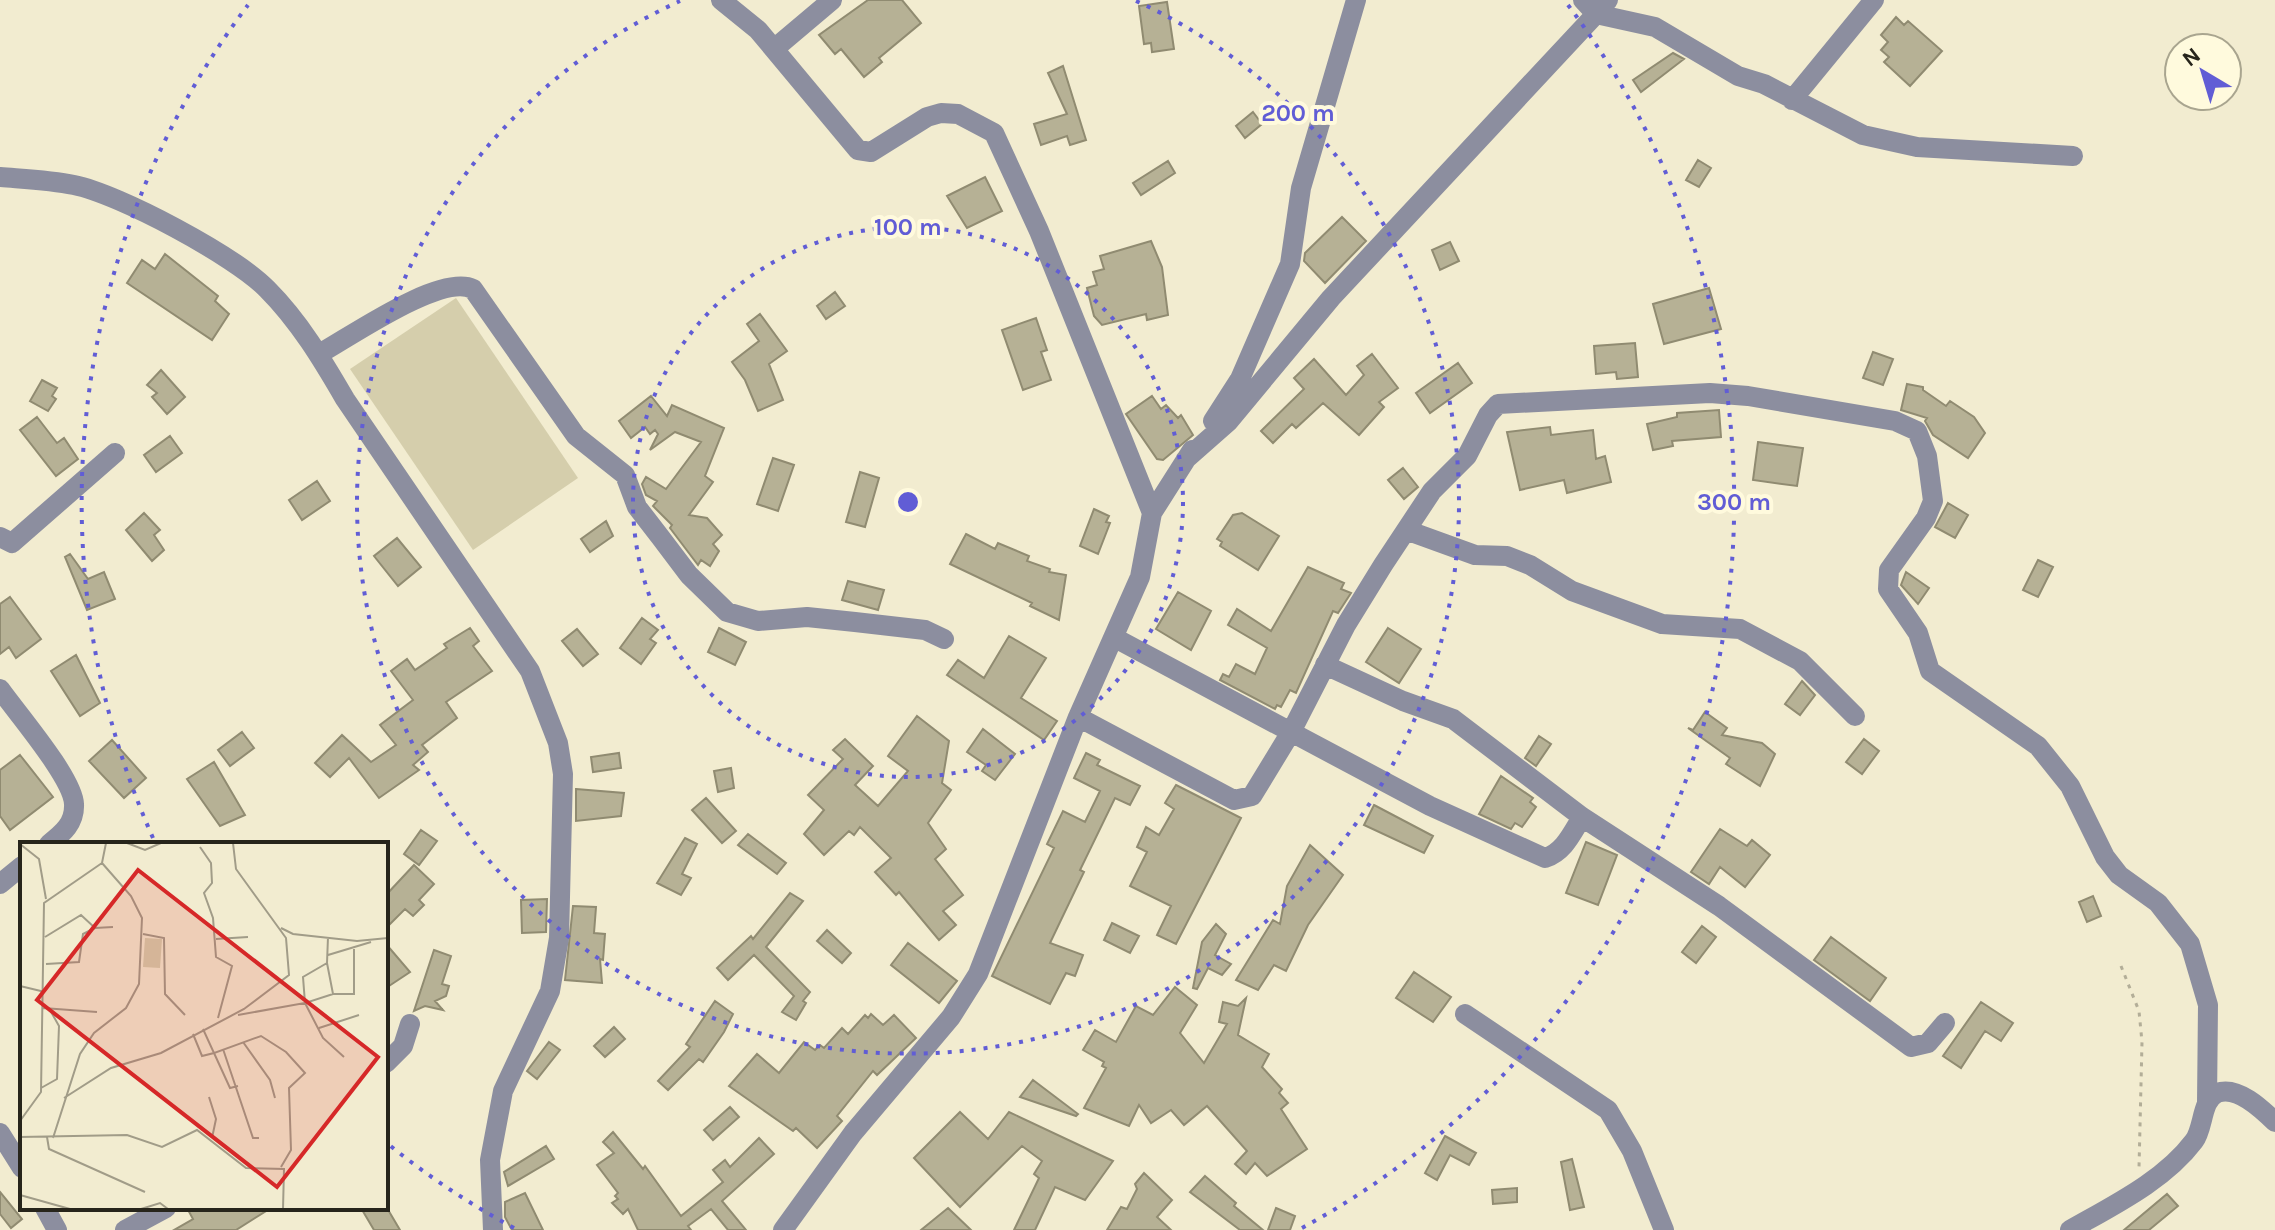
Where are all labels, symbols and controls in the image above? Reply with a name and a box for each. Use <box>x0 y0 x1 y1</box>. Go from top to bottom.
north arrow <box>2163 32 2243 112</box>
text: N <box>2177 42 2206 72</box>
text: 200 m <box>1261 99 1335 127</box>
text: 100 m <box>874 213 942 241</box>
centre of rings <box>894 488 922 516</box>
text: 300 m <box>1697 488 1771 516</box>
inset map <box>20 842 388 1210</box>

